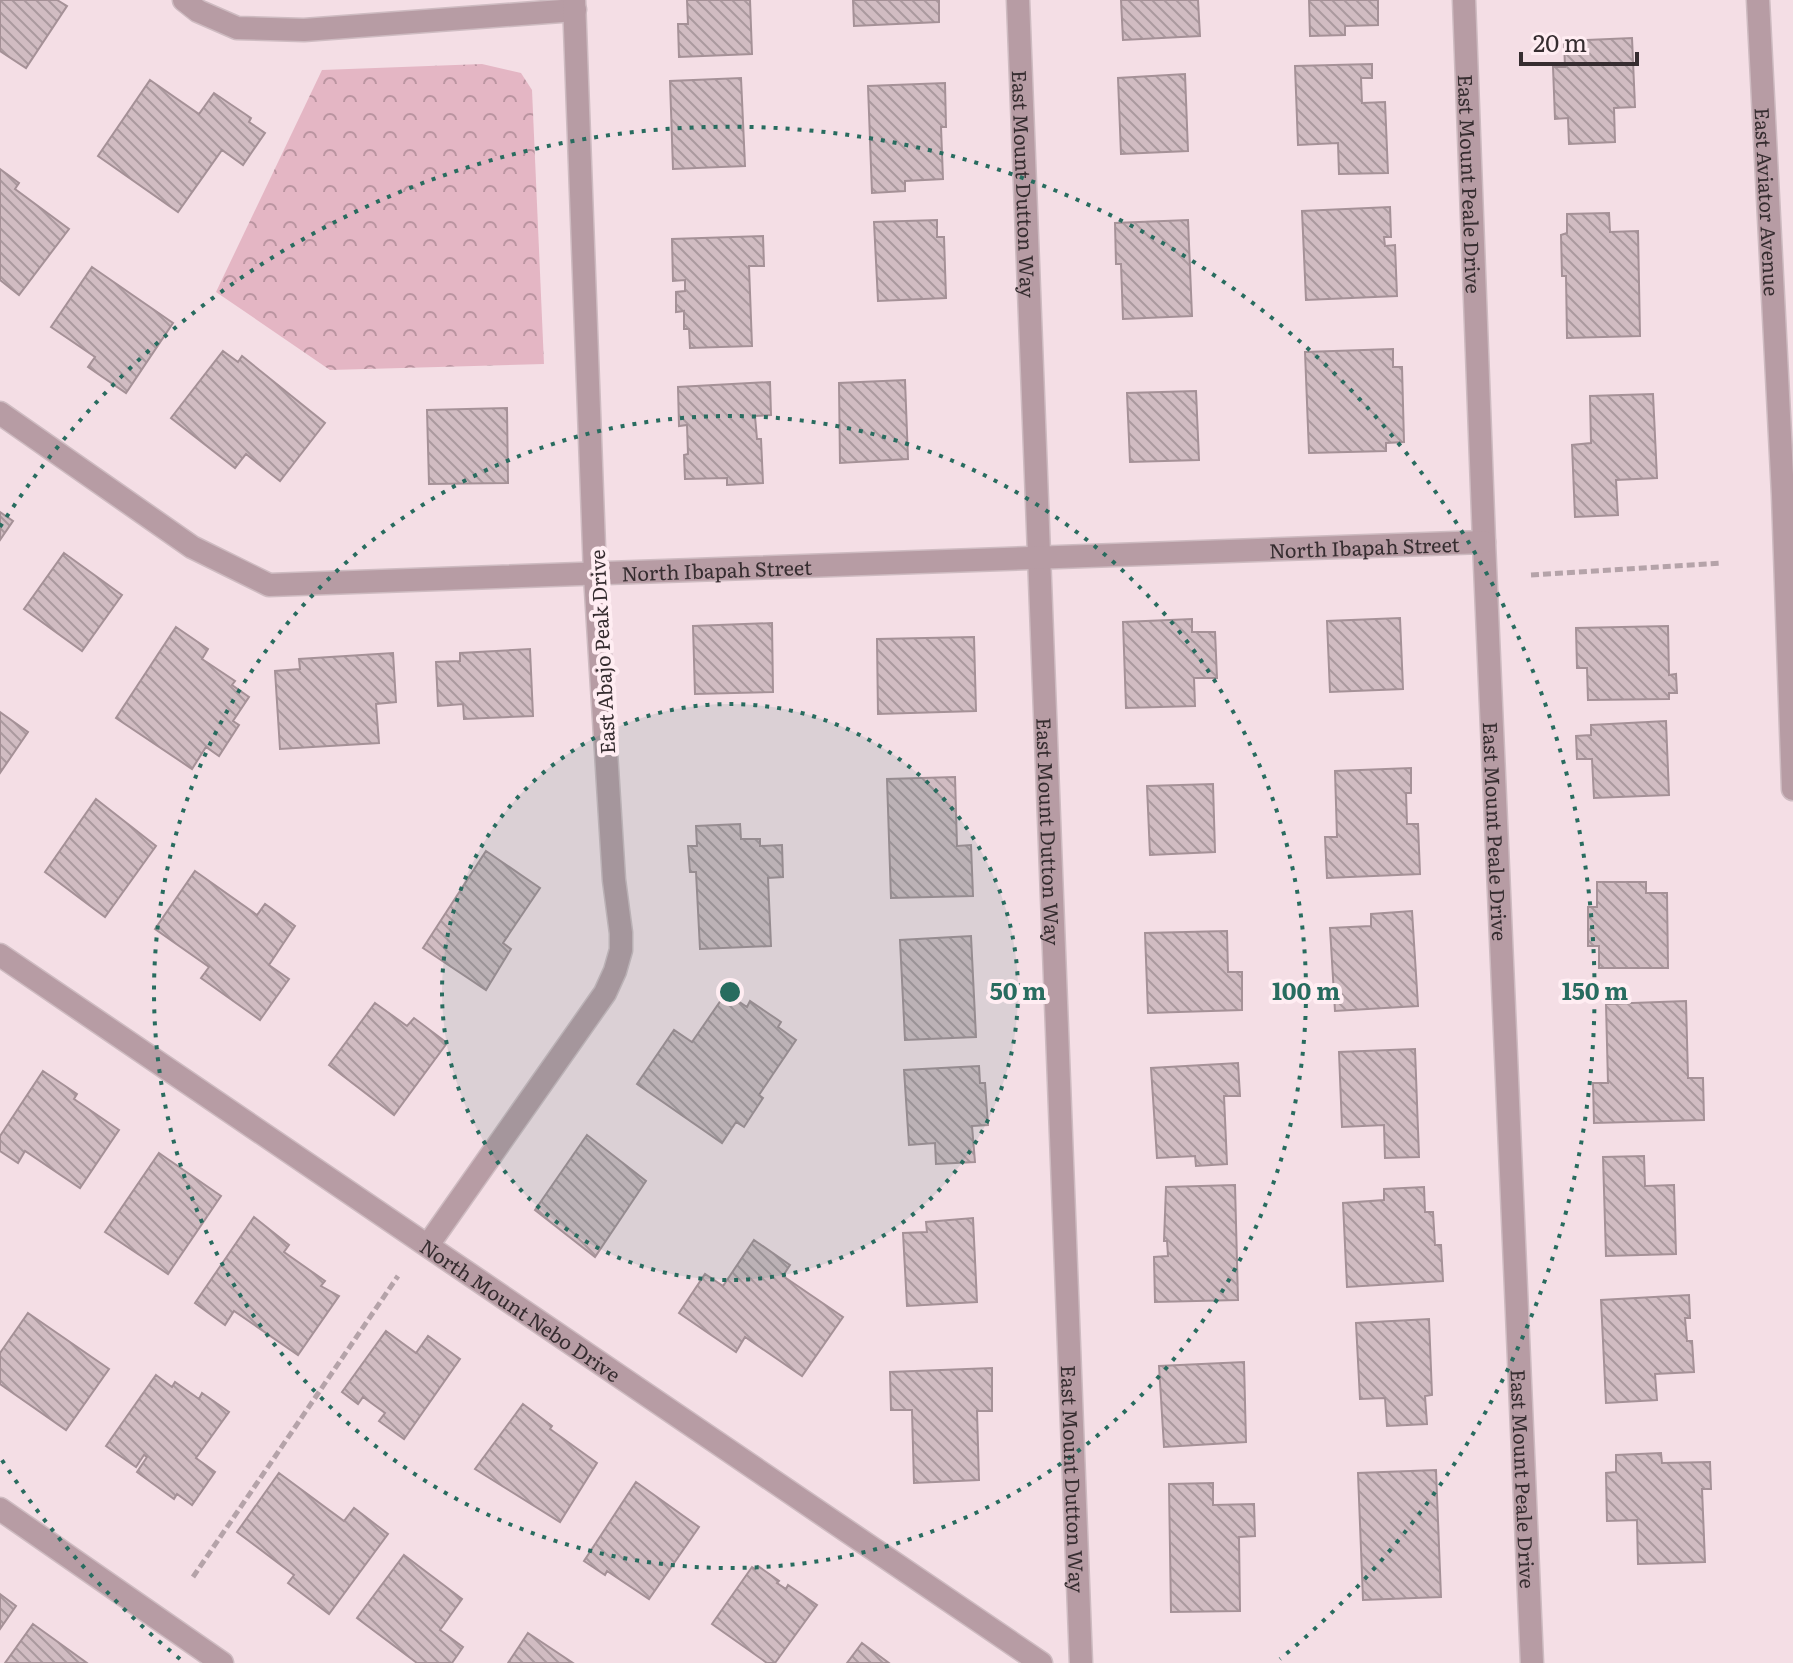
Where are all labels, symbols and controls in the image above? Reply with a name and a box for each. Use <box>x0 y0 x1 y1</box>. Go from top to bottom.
scale bar <box>1521 16 1637 66</box>
text: 20 m <box>1533 24 1587 59</box>
street label: East Mount Dutton Way <box>1006 69 1044 299</box>
street label: East Mount Peale Drive <box>1452 74 1490 294</box>
street label: East Aviator Avenue <box>1748 107 1788 297</box>
street label: North Ibapah Street <box>1269 528 1460 565</box>
street label: East Abajo Peak Drive <box>581 549 621 755</box>
street label: North Ibapah Street <box>621 551 813 588</box>
street label: East Mount Dutton Way <box>1030 717 1069 946</box>
street label: East Mount Peale Drive <box>1477 721 1516 942</box>
text: 50 m <box>990 972 1046 1007</box>
text: 100 m <box>1272 972 1340 1007</box>
text: 150 m <box>1562 972 1628 1007</box>
centre of rings <box>716 978 744 1006</box>
street label: North Mount Nebo Drive <box>415 1230 627 1388</box>
street label: East Mount Dutton Way <box>1055 1364 1093 1594</box>
street label: East Mount Peale Drive <box>1504 1368 1544 1589</box>

